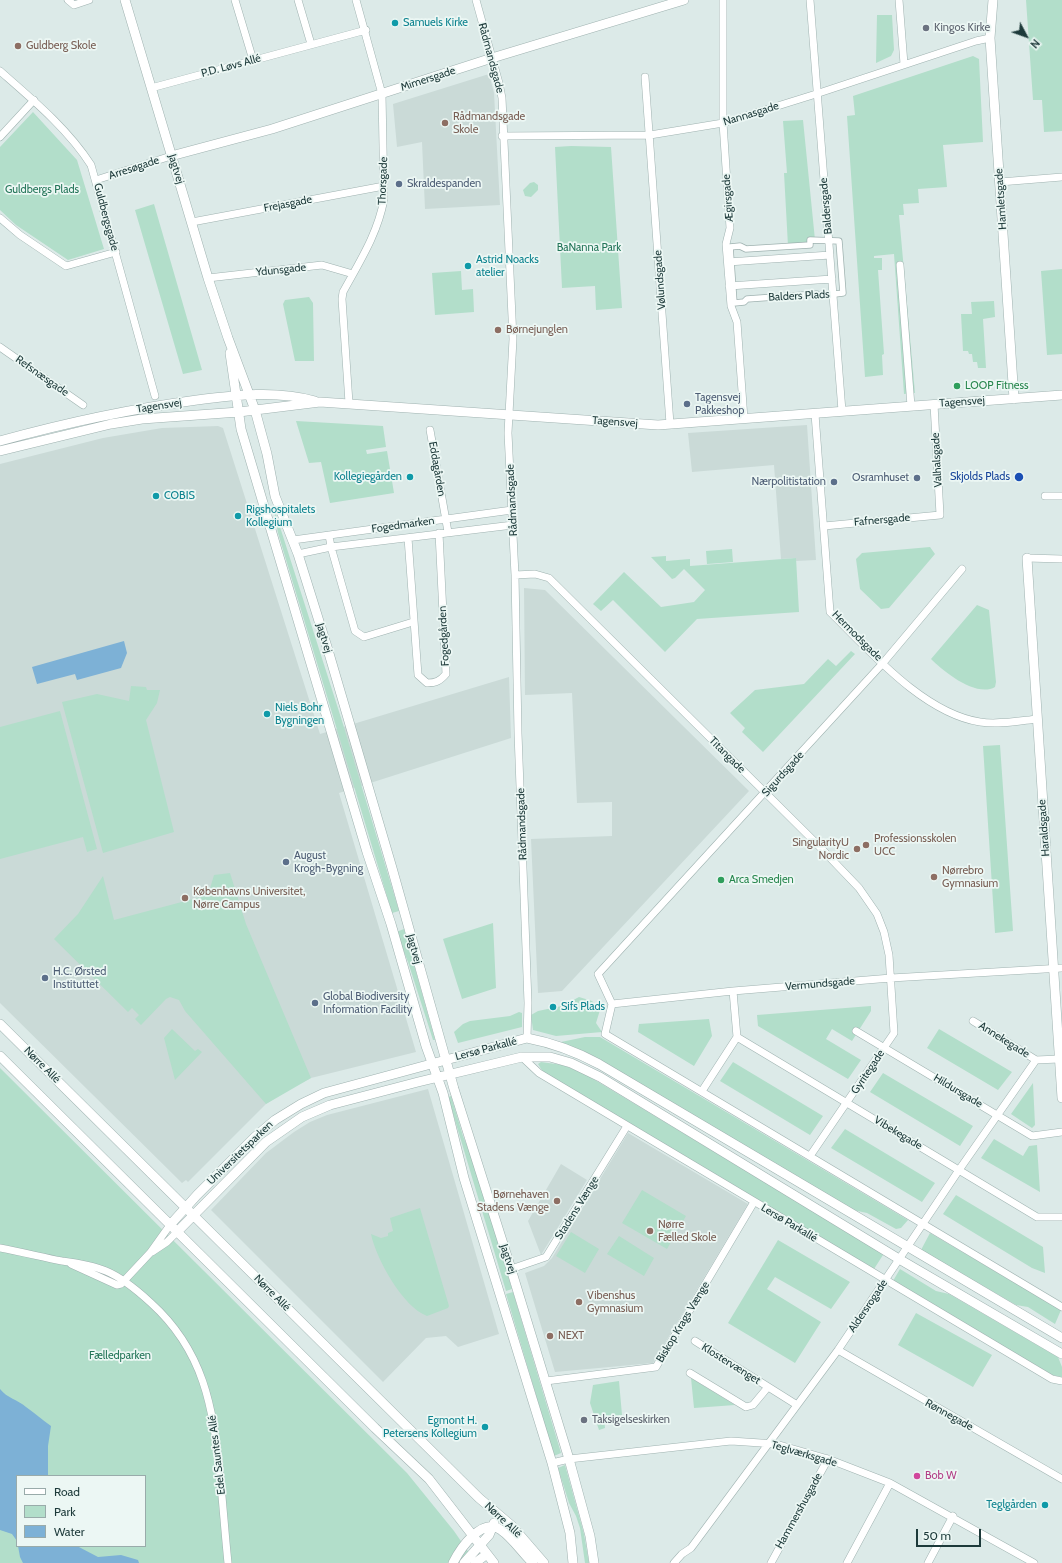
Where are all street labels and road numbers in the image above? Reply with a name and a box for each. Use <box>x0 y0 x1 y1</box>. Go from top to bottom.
street label: Rådmandsgade <box>475 21 507 95</box>
street label: P.D. Løvs Allé <box>200 52 262 80</box>
street label: Mimersgade <box>399 64 457 94</box>
street label: Nannasgade <box>722 99 780 129</box>
street label: Jagtvej <box>165 153 187 185</box>
street label: Arresøgade <box>107 154 161 182</box>
street label: Thorsgade <box>376 157 390 205</box>
street label: Hamletsgade <box>992 168 1010 230</box>
street label: Ægirsgade <box>720 174 736 222</box>
street label: Baldersgade <box>817 177 835 235</box>
street label: Guldbergsgade <box>91 182 121 252</box>
street label: Frejasgade <box>263 193 313 215</box>
street label: Vølundsgade <box>651 250 669 310</box>
street label: Ydunsgade <box>255 261 307 279</box>
street label: Balders Plads <box>768 288 830 304</box>
street label: Refsnæsgade <box>13 353 71 399</box>
street label: Tagensvej <box>939 394 985 410</box>
street label: Tagensvej <box>135 396 183 416</box>
street label: Tagensvej <box>592 414 638 430</box>
street label: Valhalsgade <box>929 432 945 488</box>
street label: Eddagården <box>426 441 448 497</box>
street label: Rådmandsgade <box>504 464 520 536</box>
street label: Fafnersgade <box>853 511 911 529</box>
street label: Fogedmarken <box>371 514 435 536</box>
street label: Fogedgården <box>436 605 452 667</box>
street label: Hermodsgade <box>829 608 885 664</box>
street label: Jagtvej <box>313 622 335 654</box>
street label: Titangade <box>706 734 748 776</box>
street label: Sigurdsgade <box>759 749 807 799</box>
street label: Rådmandsgade <box>514 788 530 860</box>
street label: Haraldsgade <box>1035 799 1053 857</box>
street label: Jagtvej <box>404 933 424 965</box>
street label: Vermundsgade <box>785 974 855 994</box>
street label: Annekegade <box>976 1019 1032 1061</box>
street label: Lersø Parkallé <box>454 1034 518 1064</box>
street label: Nørre Allé <box>21 1044 63 1086</box>
street label: Gyritegade <box>848 1047 888 1097</box>
street label: Hildursgade <box>931 1071 985 1111</box>
street label: Vibekegade <box>871 1113 925 1153</box>
street label: Universitetsparken <box>204 1118 276 1188</box>
street label: Stadens Vænge <box>552 1174 602 1242</box>
street label: Lersø Parkallé <box>758 1201 820 1245</box>
street label: Jagtvej <box>497 1242 519 1276</box>
street label: Nørre Allé <box>251 1272 293 1314</box>
street label: Aldersrogade <box>846 1277 890 1335</box>
street label: Biskop Krags Vænge <box>654 1279 712 1365</box>
street label: Klostervænget <box>699 1341 763 1387</box>
street label: Rønnegade <box>923 1396 975 1434</box>
street label: Edel Sauntes Allé <box>206 1414 228 1496</box>
street label: Teglværksgade <box>769 1438 839 1470</box>
street label: Hammershusgade <box>773 1471 825 1551</box>
street label: Nørre Allé <box>482 1499 524 1541</box>

